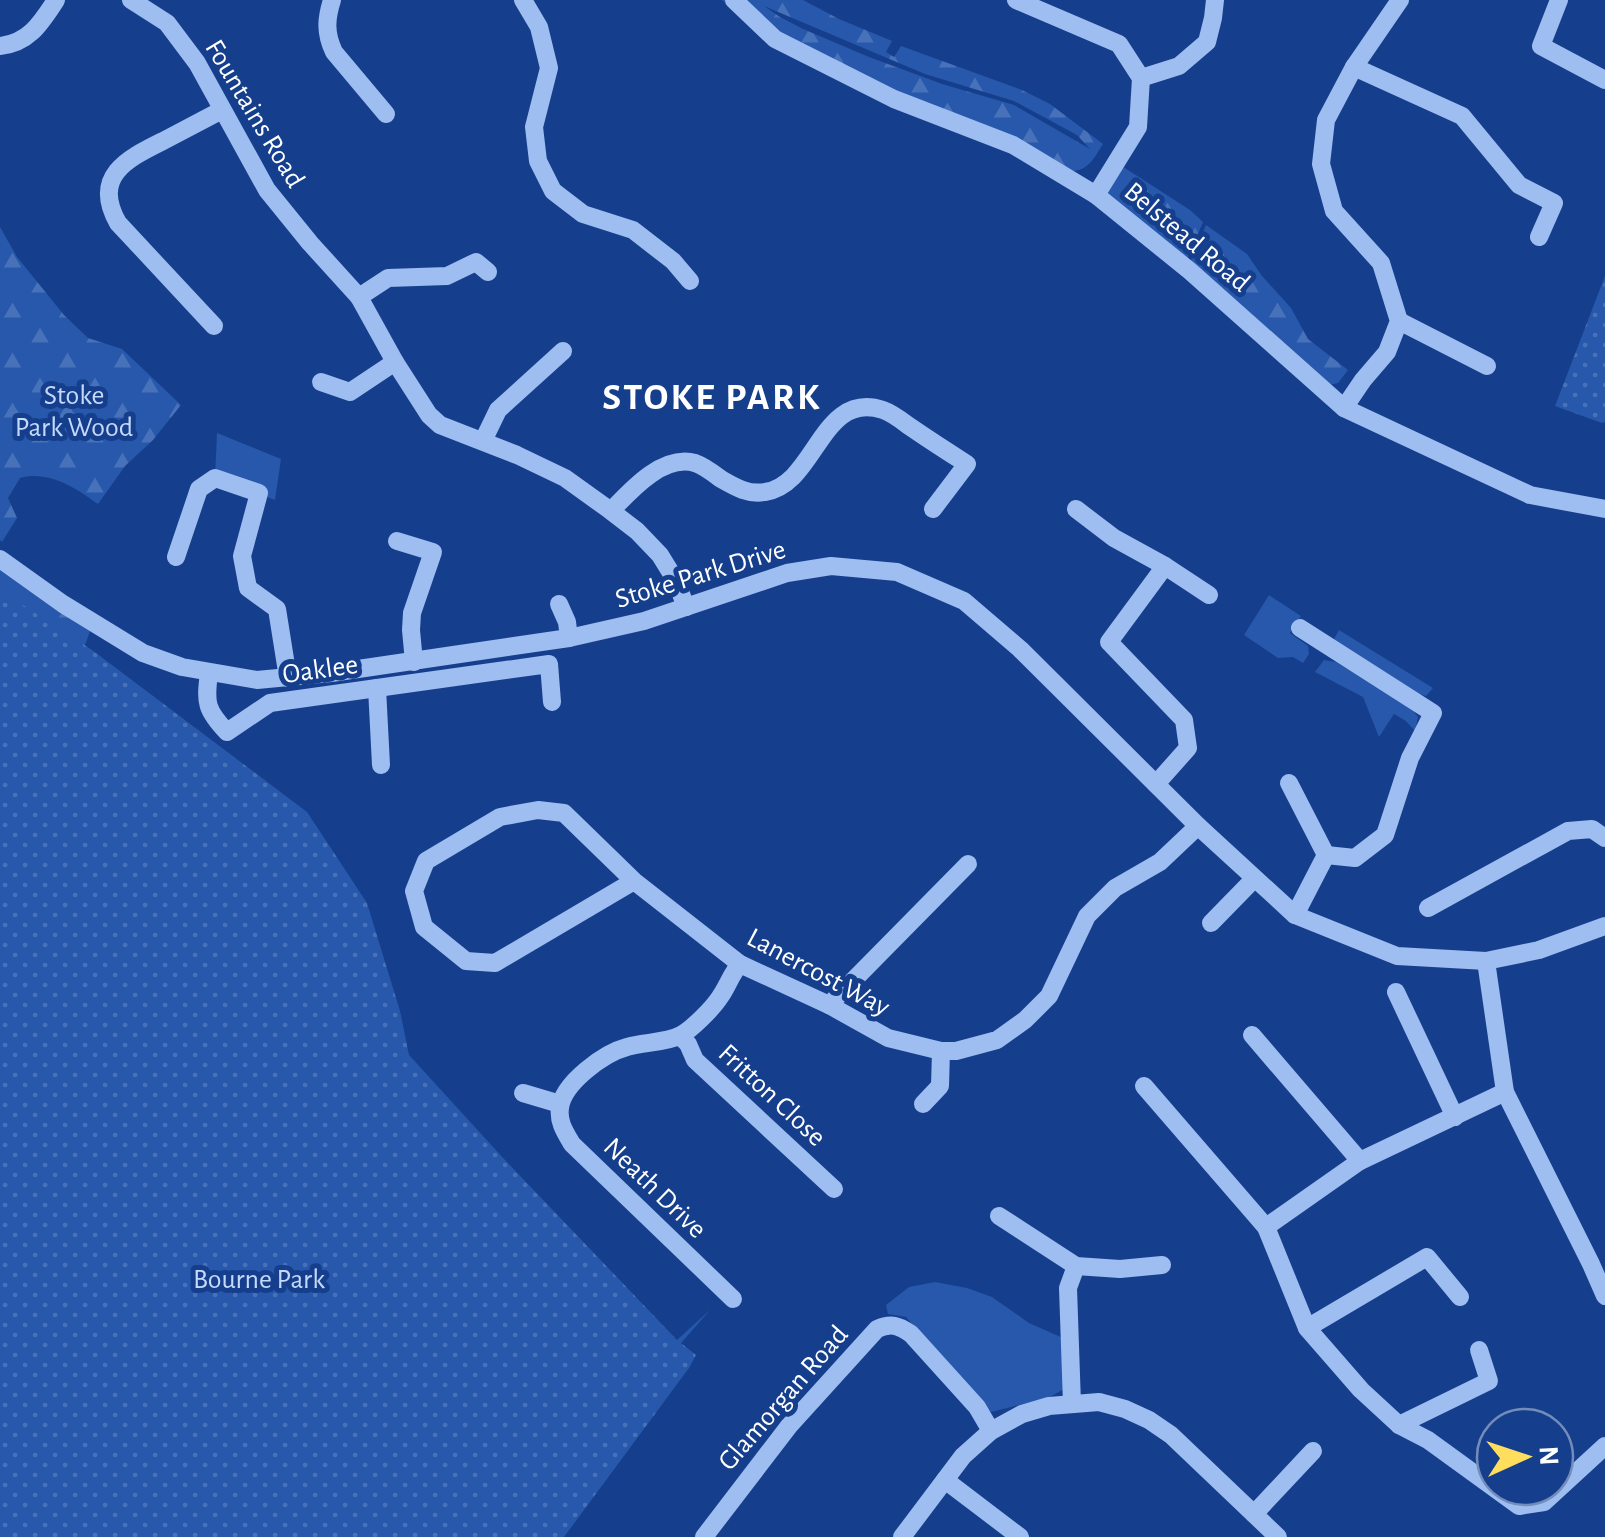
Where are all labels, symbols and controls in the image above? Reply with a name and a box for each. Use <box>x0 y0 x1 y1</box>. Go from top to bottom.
street label: Fountains Road <box>199 35 309 193</box>
street label: Belstead Road <box>1119 177 1255 298</box>
district label: STOKE PARK <box>602 379 822 417</box>
park label: Stoke Park Wood <box>15 382 133 442</box>
street label: Stoke Park Drive <box>612 536 789 614</box>
street label: Oaklee <box>281 651 360 689</box>
street label: Lanercost Way <box>742 924 894 1022</box>
street label: Fritton Close <box>713 1039 831 1152</box>
street label: Neath Drive <box>598 1133 711 1244</box>
park label: Bourne Park <box>193 1266 325 1294</box>
street label: Glamorgan Road <box>713 1321 854 1476</box>
north arrow <box>1475 1407 1575 1507</box>
text: N <box>1533 1445 1562 1466</box>

